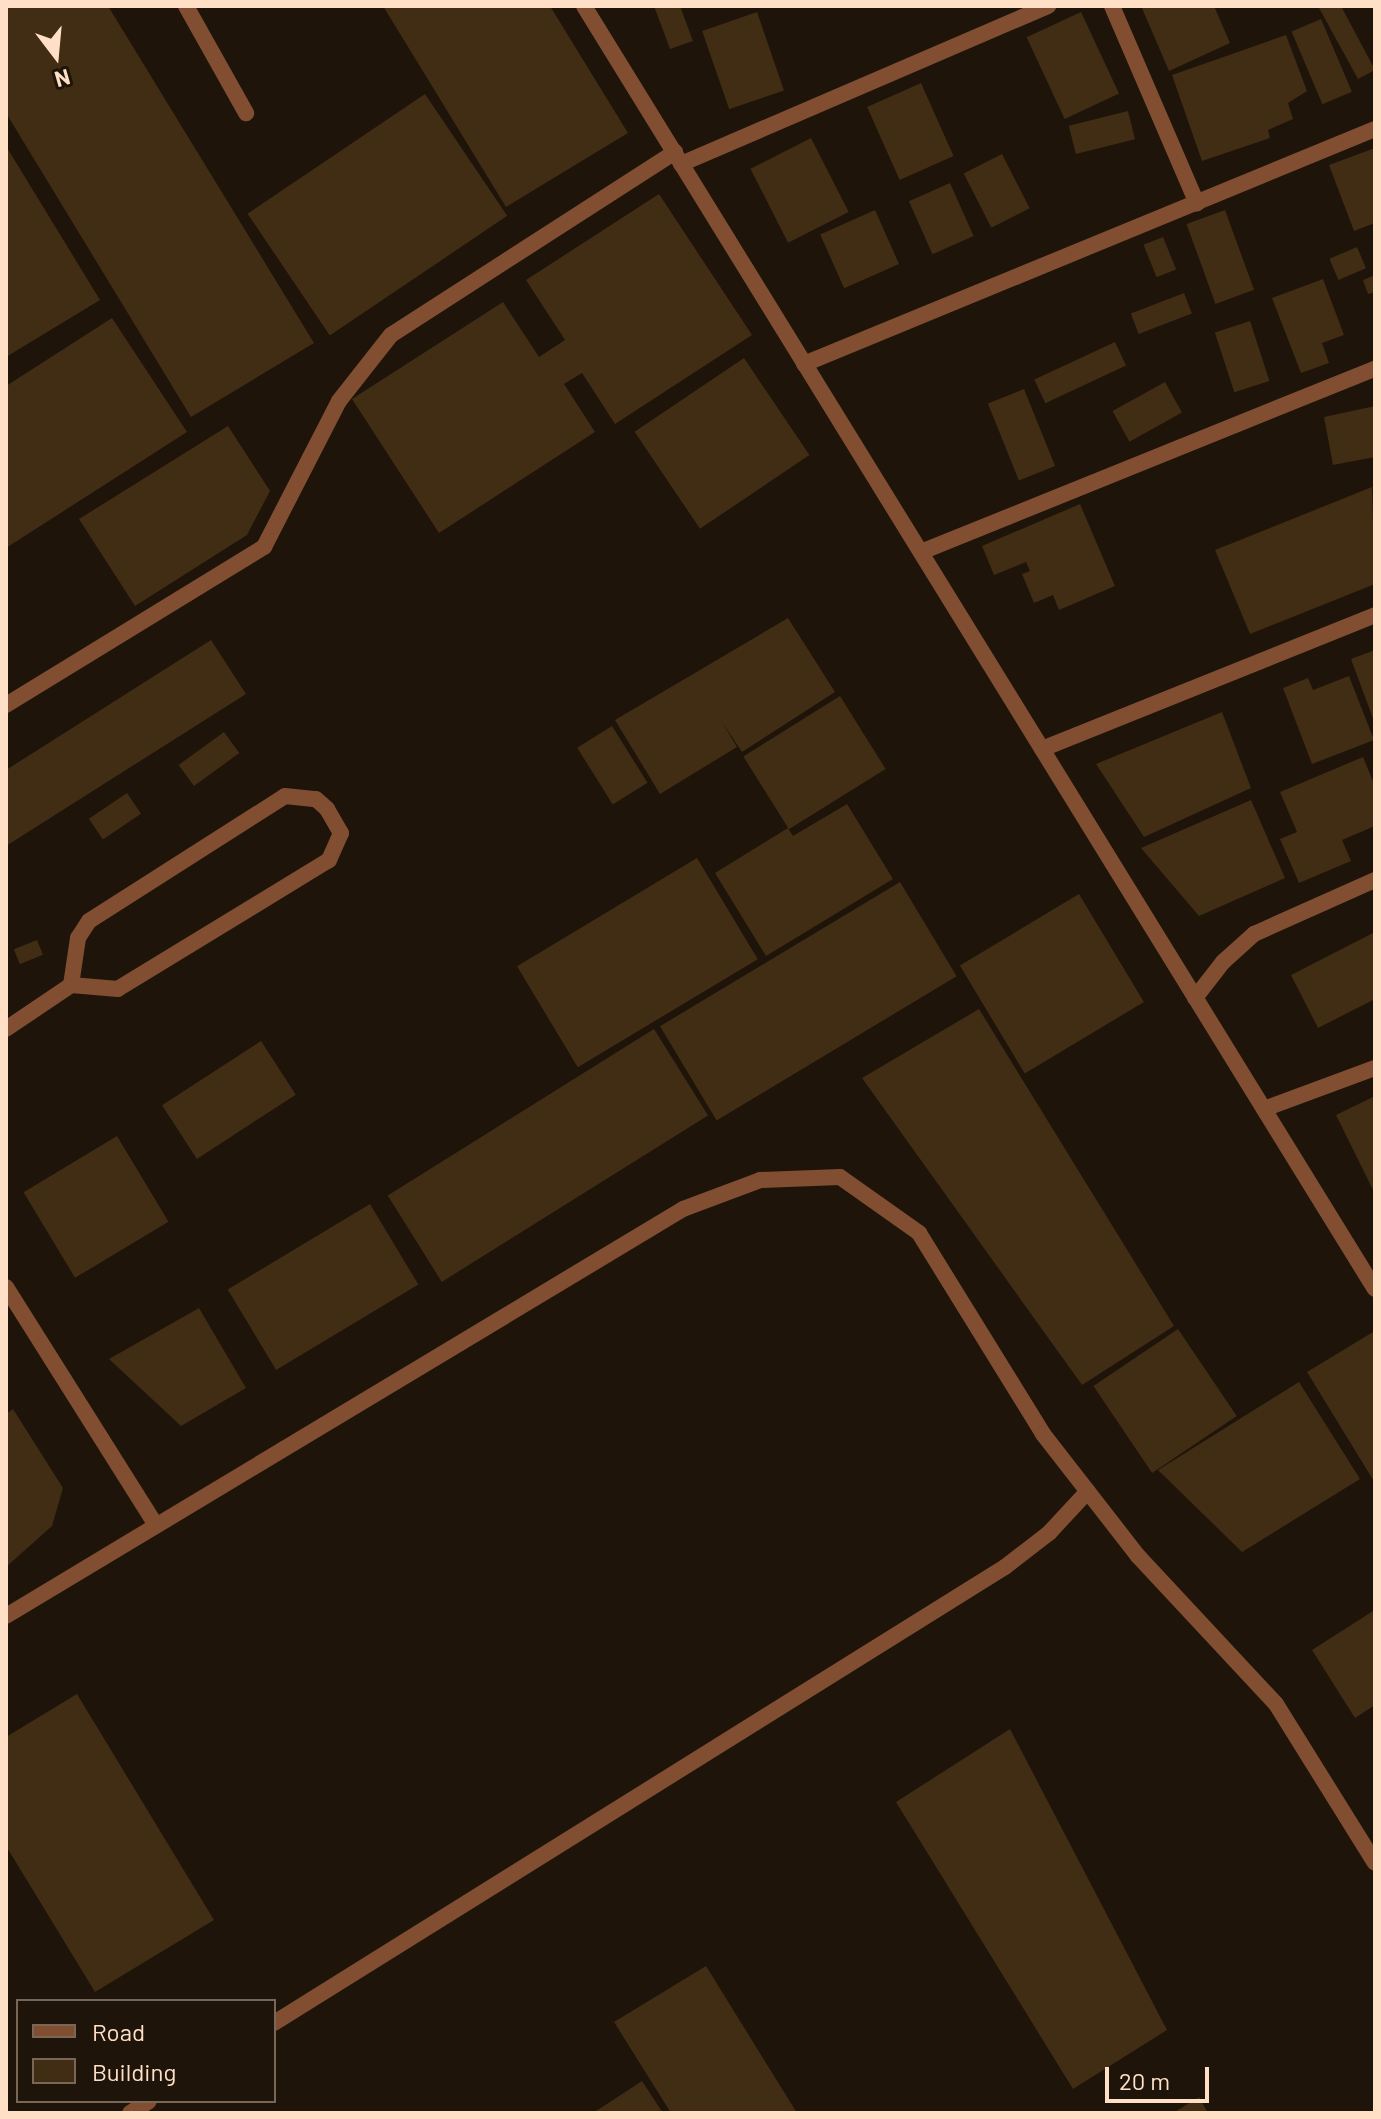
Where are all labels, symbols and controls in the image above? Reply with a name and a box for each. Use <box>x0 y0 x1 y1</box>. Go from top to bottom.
north arrow <box>16 16 96 96</box>
text: N <box>52 65 73 94</box>
legend <box>16 1999 276 2103</box>
text: Road <box>92 2017 145 2046</box>
scale bar <box>1109 2051 1213 2101</box>
text: Building <box>92 2057 176 2086</box>
text: 20 m <box>1119 2066 1170 2095</box>

